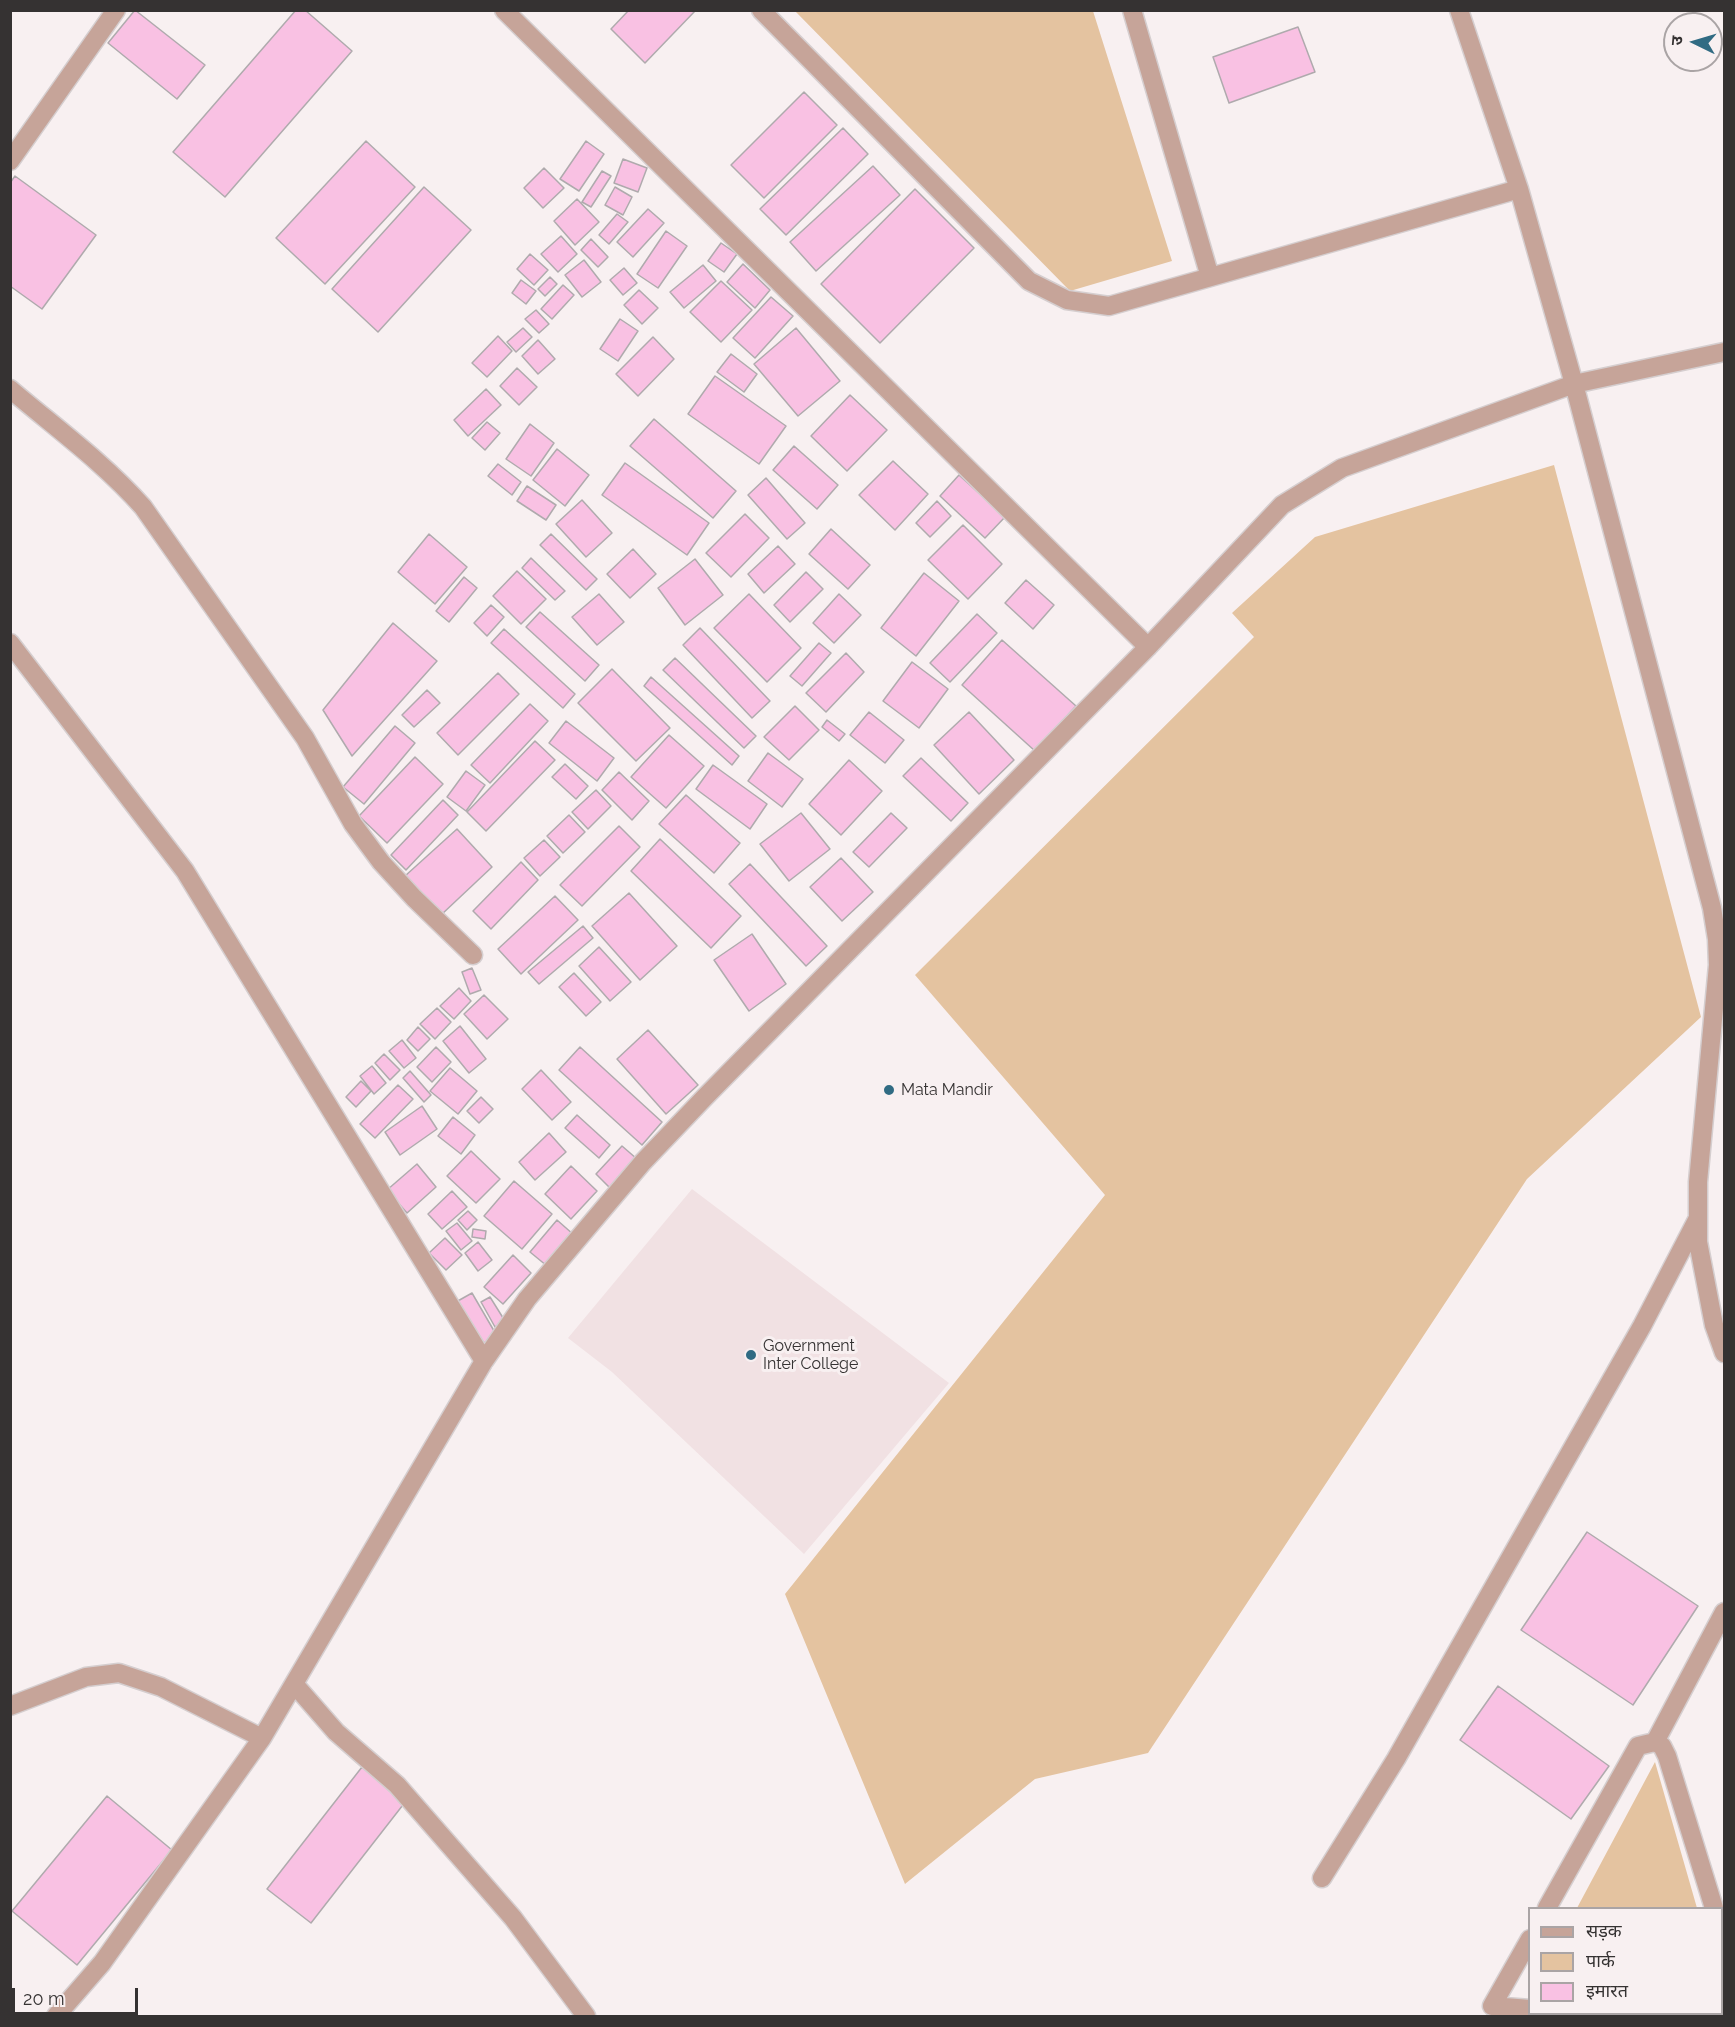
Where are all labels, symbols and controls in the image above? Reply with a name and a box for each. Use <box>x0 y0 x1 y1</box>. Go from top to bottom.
north arrow <box>1663 12 1723 72</box>
text: उ <box>1667 35 1686 46</box>
place label: Mata Mandir <box>901 1080 993 1100</box>
marker: Mata Mandir <box>882 1083 896 1097</box>
place label: Government Inter College <box>763 1336 858 1374</box>
marker: Government Inter College <box>744 1348 758 1362</box>
legend <box>1528 1907 1723 2015</box>
text: सड़क <box>1586 1920 1622 1941</box>
text: पार्क <box>1586 1950 1615 1971</box>
scale bar <box>15 1976 141 2014</box>
text: इमारत <box>1586 1980 1628 2001</box>
text: 20 m <box>23 1988 65 2009</box>

